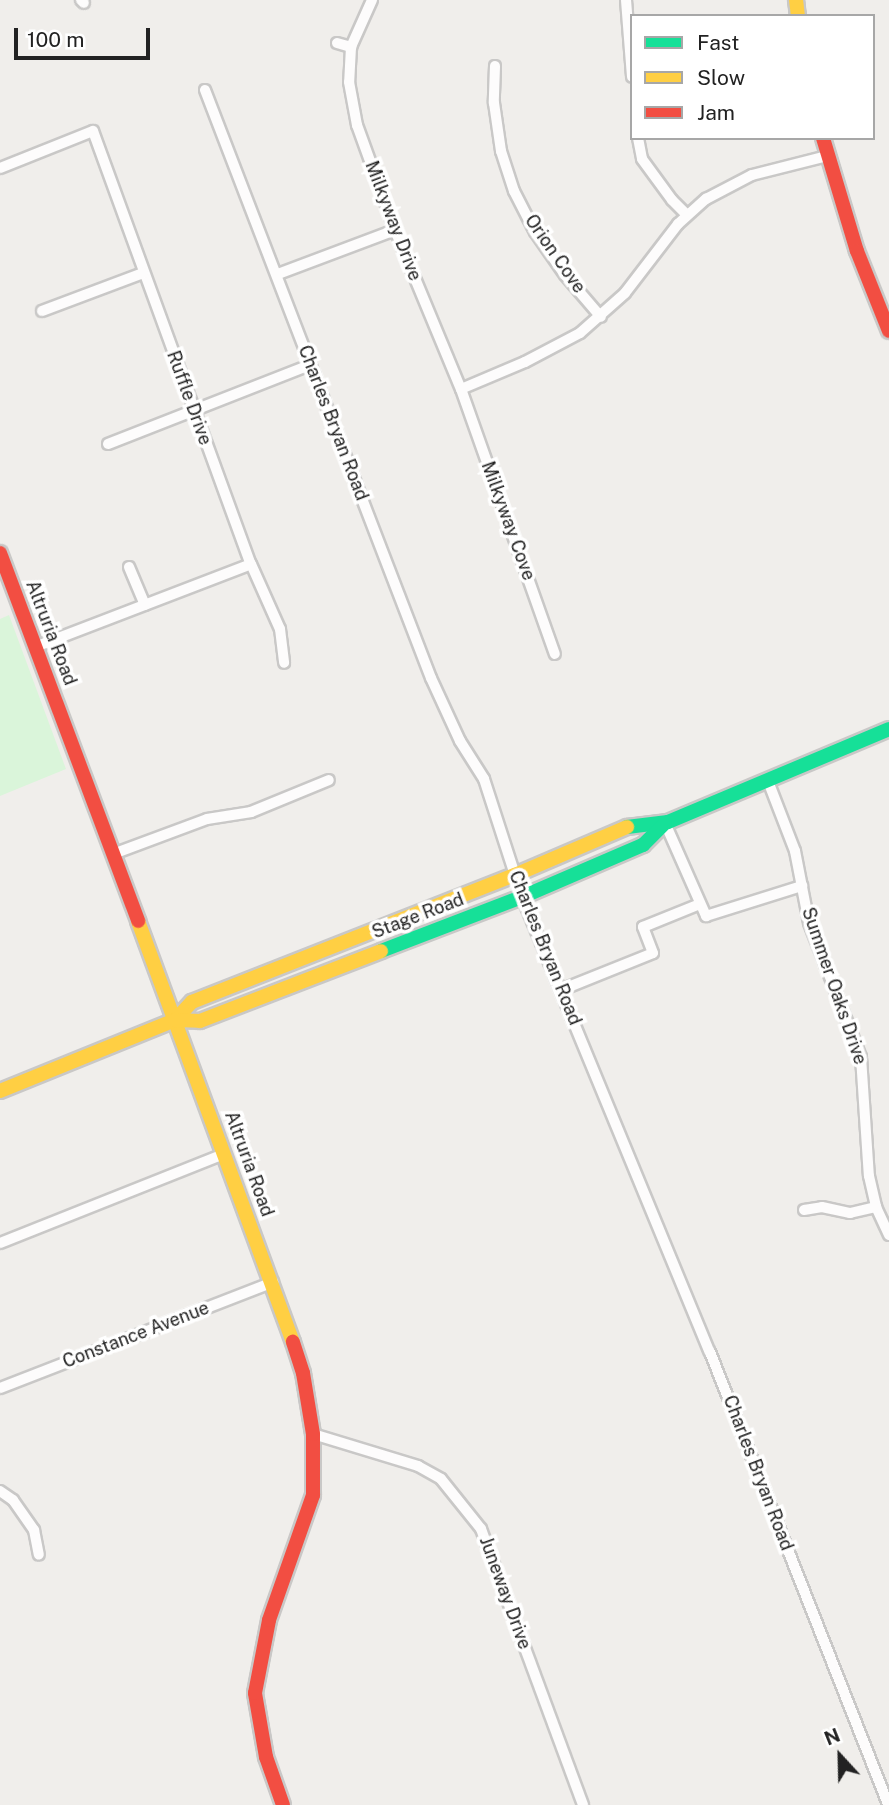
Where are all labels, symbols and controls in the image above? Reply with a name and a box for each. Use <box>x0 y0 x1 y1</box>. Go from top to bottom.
scale bar <box>18 14 154 58</box>
legend <box>630 14 875 140</box>
text: 100 m <box>27 27 84 52</box>
text: Fast <box>697 30 739 55</box>
text: Slow <box>697 65 745 90</box>
text: Jam <box>697 100 735 125</box>
street label: Milkyway Drive <box>360 158 426 284</box>
street label: Orion Cove <box>520 211 590 297</box>
street label: Charles Bryan Road <box>293 342 373 504</box>
street label: Ruffle Drive <box>162 348 216 448</box>
street label: Milkyway Cove <box>476 459 540 583</box>
street label: Altruria Road <box>21 578 81 688</box>
street label: Charles Bryan Road <box>504 868 586 1028</box>
street label: Stage Road <box>369 889 467 943</box>
street label: Summer Oaks Drive <box>797 905 871 1067</box>
street label: Altruria Road <box>220 1108 278 1220</box>
street label: Constance Avenue <box>60 1297 212 1373</box>
street label: Charles Bryan Road <box>718 1392 798 1554</box>
street label: Juneway Drive <box>475 1534 535 1652</box>
north arrow <box>805 1721 875 1791</box>
text: N <box>821 1724 843 1750</box>

